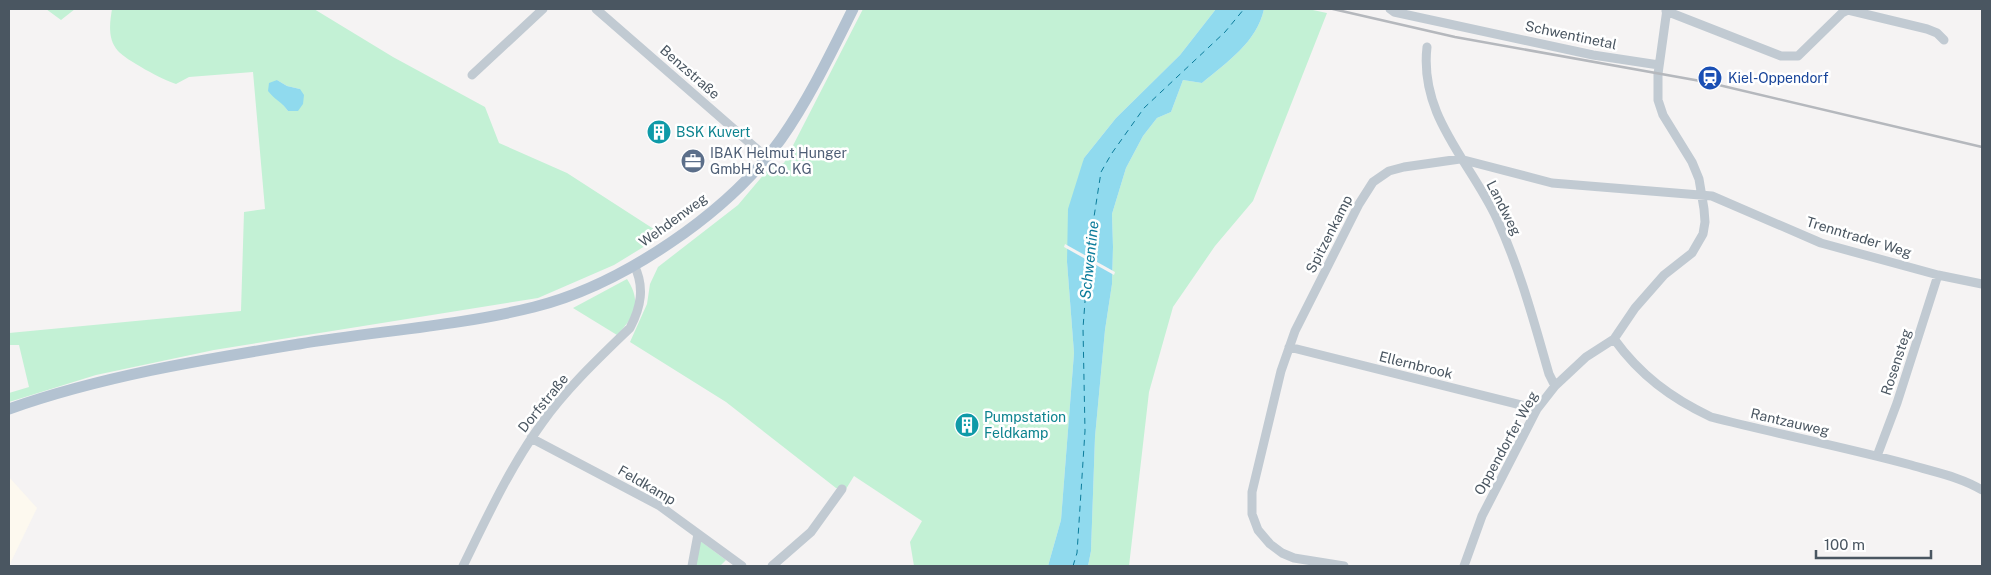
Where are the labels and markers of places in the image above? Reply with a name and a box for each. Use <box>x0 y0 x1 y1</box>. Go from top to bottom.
station icon: Kiel-Oppendorf <box>1697 65 1723 91</box>
place label: Kiel-Oppendorf <box>1728 70 1829 86</box>
building icon: BSK Kuvert <box>646 119 672 145</box>
place label: BSK Kuvert <box>676 124 751 140</box>
place label: IBAK Helmut Hunger GmbH & Co. KG <box>710 145 847 177</box>
office icon: IBAK Helmut Hunger GmbH & Co. KG <box>680 148 706 174</box>
place label: Pumpstation Feldkamp <box>984 409 1066 441</box>
building icon: Pumpstation Feldkamp <box>954 412 980 438</box>

